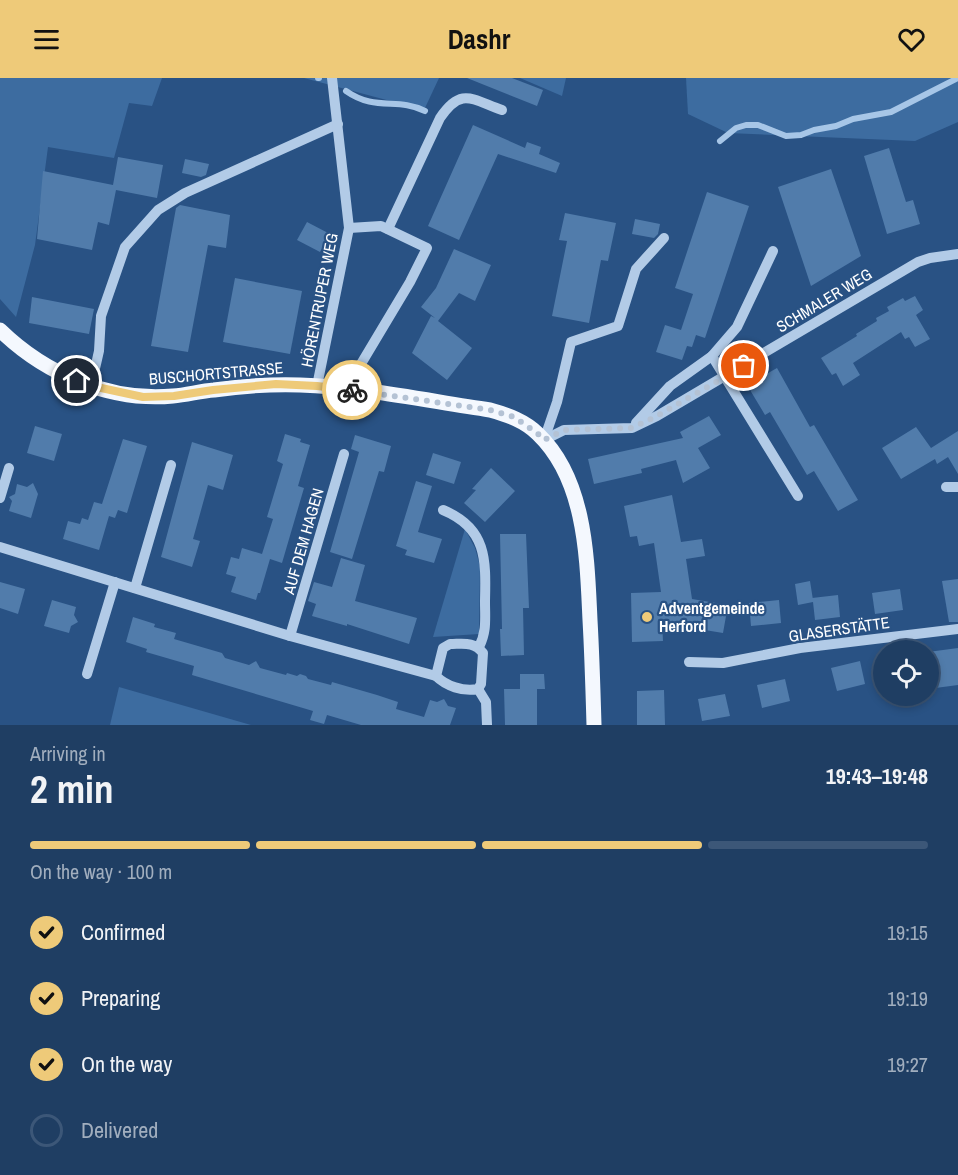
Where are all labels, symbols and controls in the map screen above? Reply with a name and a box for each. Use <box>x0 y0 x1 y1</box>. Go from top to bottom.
text: Dashr <box>448 21 510 57</box>
icon: menu <box>30 23 63 56</box>
icon: heart <box>895 23 928 56</box>
street label: HÖRENTRUPER WEG <box>295 231 343 369</box>
street label: SCHMALER WEG <box>772 263 876 337</box>
pin <box>718 340 769 391</box>
icon: bag <box>727 349 760 382</box>
pin <box>51 355 102 406</box>
street label: BUSCHORTSTRASSE <box>148 356 284 390</box>
courier <box>322 360 382 420</box>
icon: home <box>60 364 93 397</box>
icon: bike <box>336 374 369 407</box>
street label: AUF DEM HAGEN <box>277 485 329 598</box>
place label: Adventgemeinde Herford <box>659 597 765 637</box>
marker: Adventgemeinde Herford <box>640 610 654 624</box>
street label: GLASERSTÄTTE <box>787 611 891 647</box>
map controls <box>873 640 939 706</box>
button: locate <box>873 640 939 706</box>
text: Arriving in <box>30 740 106 767</box>
text: 19:43–19:48 <box>826 761 928 791</box>
text: 2 min <box>30 763 114 815</box>
text: On the way · 100 m <box>30 858 172 885</box>
icon: check <box>30 916 63 949</box>
text: Confirmed <box>81 917 165 947</box>
text: 19:15 <box>887 919 928 946</box>
icon: check <box>30 982 63 1015</box>
text: Preparing <box>81 983 160 1013</box>
text: 19:19 <box>887 985 928 1012</box>
icon: check <box>30 1048 63 1081</box>
text: On the way <box>81 1049 172 1079</box>
text: 19:27 <box>887 1051 928 1078</box>
text: Delivered <box>81 1115 158 1145</box>

